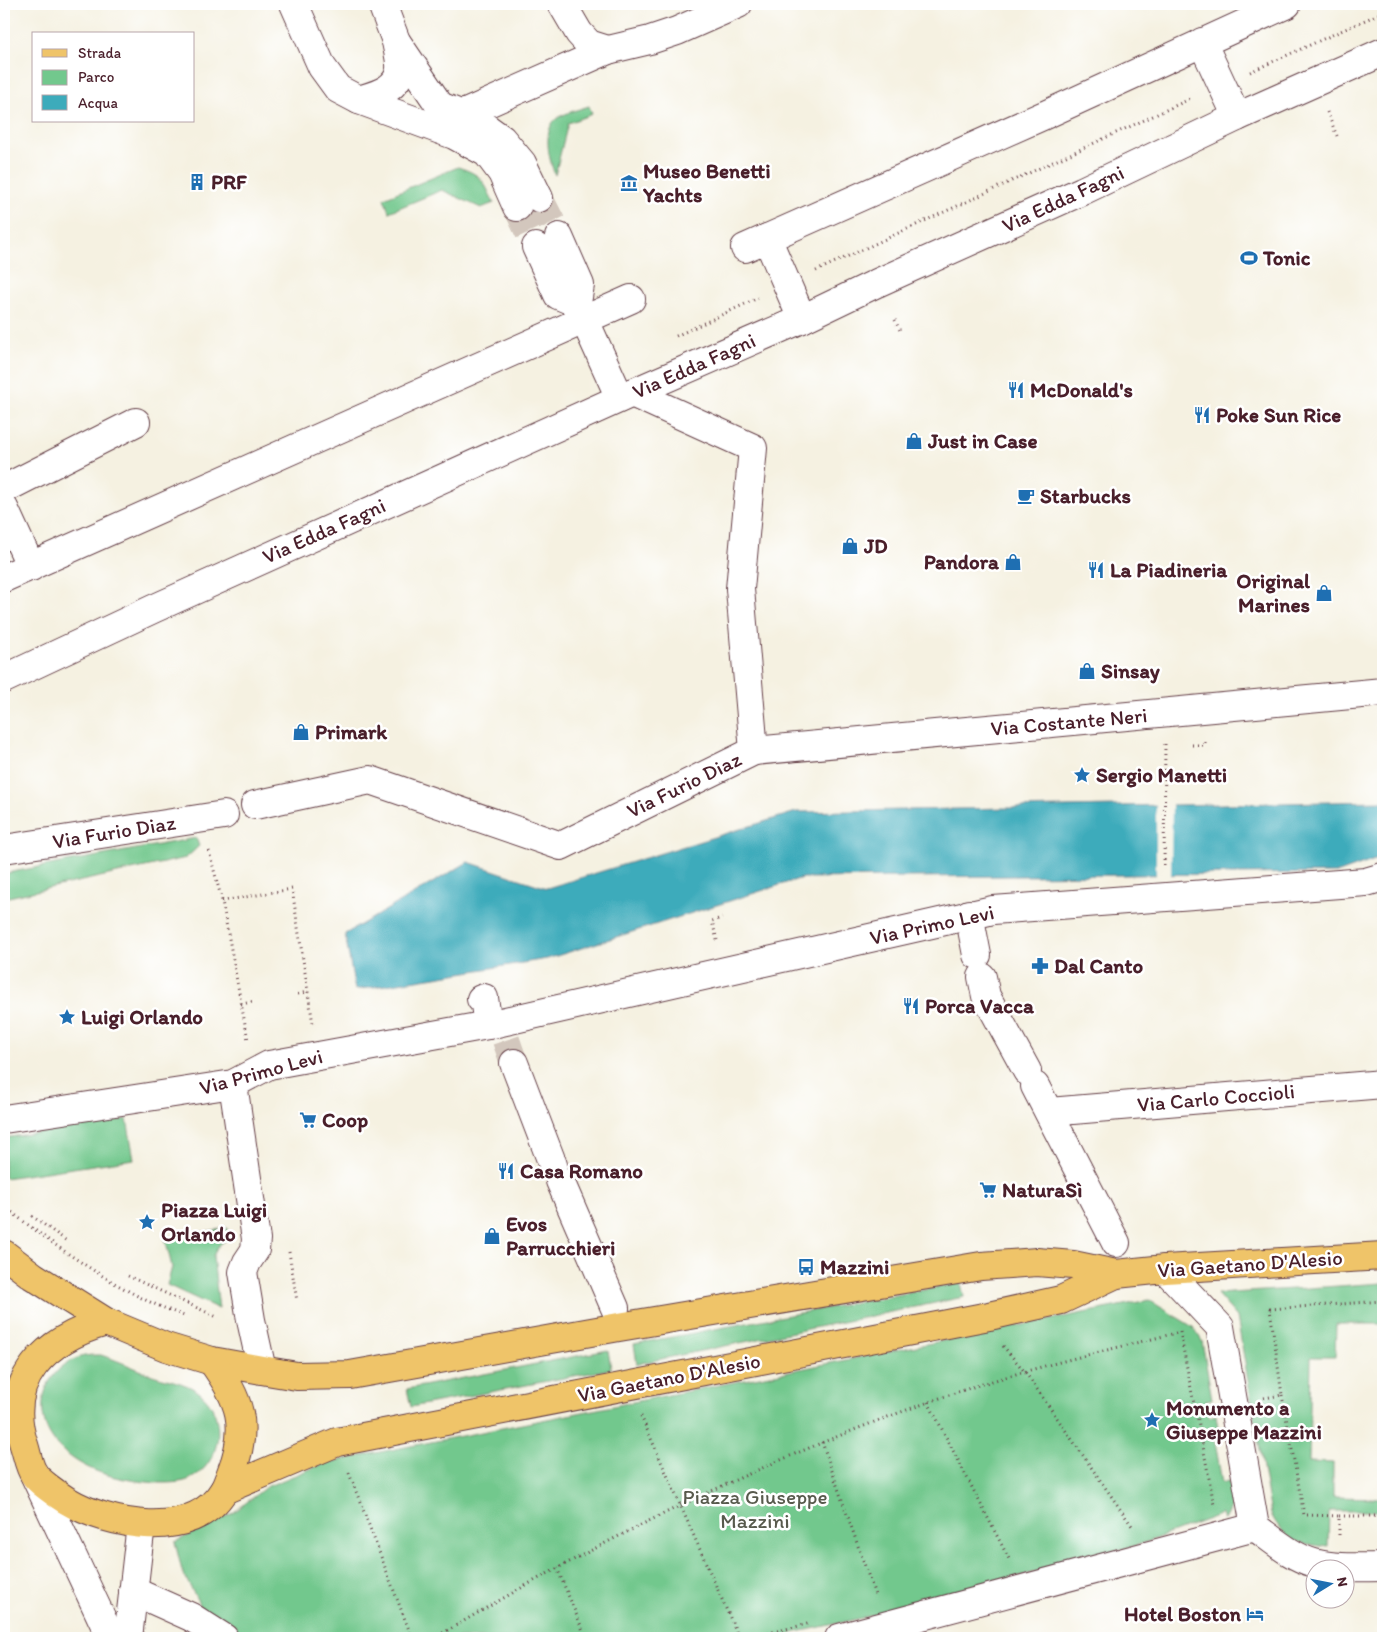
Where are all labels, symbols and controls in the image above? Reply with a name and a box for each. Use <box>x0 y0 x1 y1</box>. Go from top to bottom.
legend <box>32 32 195 122</box>
text: Strada <box>78 44 122 62</box>
text: Parco <box>78 68 114 86</box>
text: Acqua <box>78 94 119 112</box>
place label: Museo Benetti Yachts <box>642 158 771 207</box>
street label: Via Edda Fagni <box>998 159 1128 238</box>
place label: PRF <box>211 169 247 194</box>
building icon: PRF <box>187 172 207 192</box>
museum icon: Museo Benetti Yachts <box>619 173 639 193</box>
place label: Tonic <box>1262 245 1311 270</box>
sports icon: Tonic <box>1239 248 1259 268</box>
street label: Via Edda Fagni <box>628 327 759 404</box>
place label: McDonald's <box>1030 377 1133 402</box>
restaurant icon: McDonald's <box>1006 380 1026 400</box>
place label: Poke Sun Rice <box>1216 402 1341 427</box>
restaurant icon: Poke Sun Rice <box>1192 405 1212 425</box>
place label: Just in Case <box>927 428 1037 453</box>
shop icon: Just in Case <box>904 431 924 451</box>
place label: Starbucks <box>1040 483 1131 508</box>
cafe icon: Starbucks <box>1016 486 1036 506</box>
street label: Via Edda Fagni <box>258 492 389 569</box>
place label: JD <box>863 533 888 558</box>
shop icon: JD <box>840 536 860 556</box>
place label: Pandora <box>924 549 1000 574</box>
shop icon: Pandora <box>1003 552 1023 572</box>
place label: La Piadineria <box>1110 557 1228 582</box>
restaurant icon: La Piadineria <box>1086 560 1106 580</box>
place label: Original Marines <box>1236 568 1311 617</box>
shop icon: Original Marines <box>1314 583 1334 603</box>
place label: Sinsay <box>1101 658 1161 684</box>
shop icon: Sinsay <box>1077 661 1097 681</box>
street label: Via Costante Neri <box>990 702 1148 741</box>
place label: Primark <box>315 719 388 744</box>
shop icon: Primark <box>291 722 311 742</box>
street label: Via Furio Diaz <box>622 746 745 823</box>
place label: Sergio Manetti <box>1096 762 1227 788</box>
place icon: Sergio Manetti <box>1072 765 1092 785</box>
street label: Via Furio Diaz <box>51 809 178 854</box>
street label: Via Primo Levi <box>867 899 996 950</box>
place label: Dal Canto <box>1054 953 1143 978</box>
pharmacy icon: Dal Canto <box>1030 956 1050 976</box>
place label: Porca Vacca <box>925 993 1035 1018</box>
restaurant icon: Porca Vacca <box>901 996 921 1016</box>
place label: Luigi Orlando <box>81 1004 203 1030</box>
place icon: Luigi Orlando <box>57 1007 77 1027</box>
street label: Via Primo Levi <box>197 1043 325 1100</box>
street label: Via Carlo Coccioli <box>1136 1078 1296 1117</box>
place label: Coop <box>322 1107 368 1133</box>
supermarket icon: Coop <box>298 1110 318 1130</box>
place label: Casa Romano <box>520 1158 643 1183</box>
restaurant icon: Casa Romano <box>496 1161 516 1181</box>
place label: NaturaSì <box>1002 1177 1082 1202</box>
supermarket icon: NaturaSì <box>978 1180 998 1200</box>
place label: Piazza Luigi Orlando <box>161 1197 267 1246</box>
place label: Evos Parrucchieri <box>506 1211 615 1260</box>
place icon: Piazza Luigi Orlando <box>137 1212 157 1232</box>
shop icon: Evos Parrucchieri <box>482 1226 502 1246</box>
street label: Via Gaetano D'Alesio <box>1156 1245 1343 1282</box>
place label: Mazzini <box>820 1254 889 1279</box>
bus stop icon: Mazzini <box>796 1257 816 1277</box>
street label: Via Gaetano D'Alesio <box>575 1348 762 1407</box>
place label: Monumento a Giuseppe Mazzini <box>1166 1395 1322 1445</box>
place icon: Monumento a Giuseppe Mazzini <box>1142 1410 1162 1430</box>
park label: Piazza Giuseppe Mazzini <box>682 1484 828 1533</box>
north arrow <box>1304 1560 1354 1610</box>
text: N <box>1333 1576 1352 1588</box>
place label: Hotel Boston <box>1124 1601 1242 1626</box>
hotel icon: Hotel Boston <box>1245 1604 1265 1624</box>

